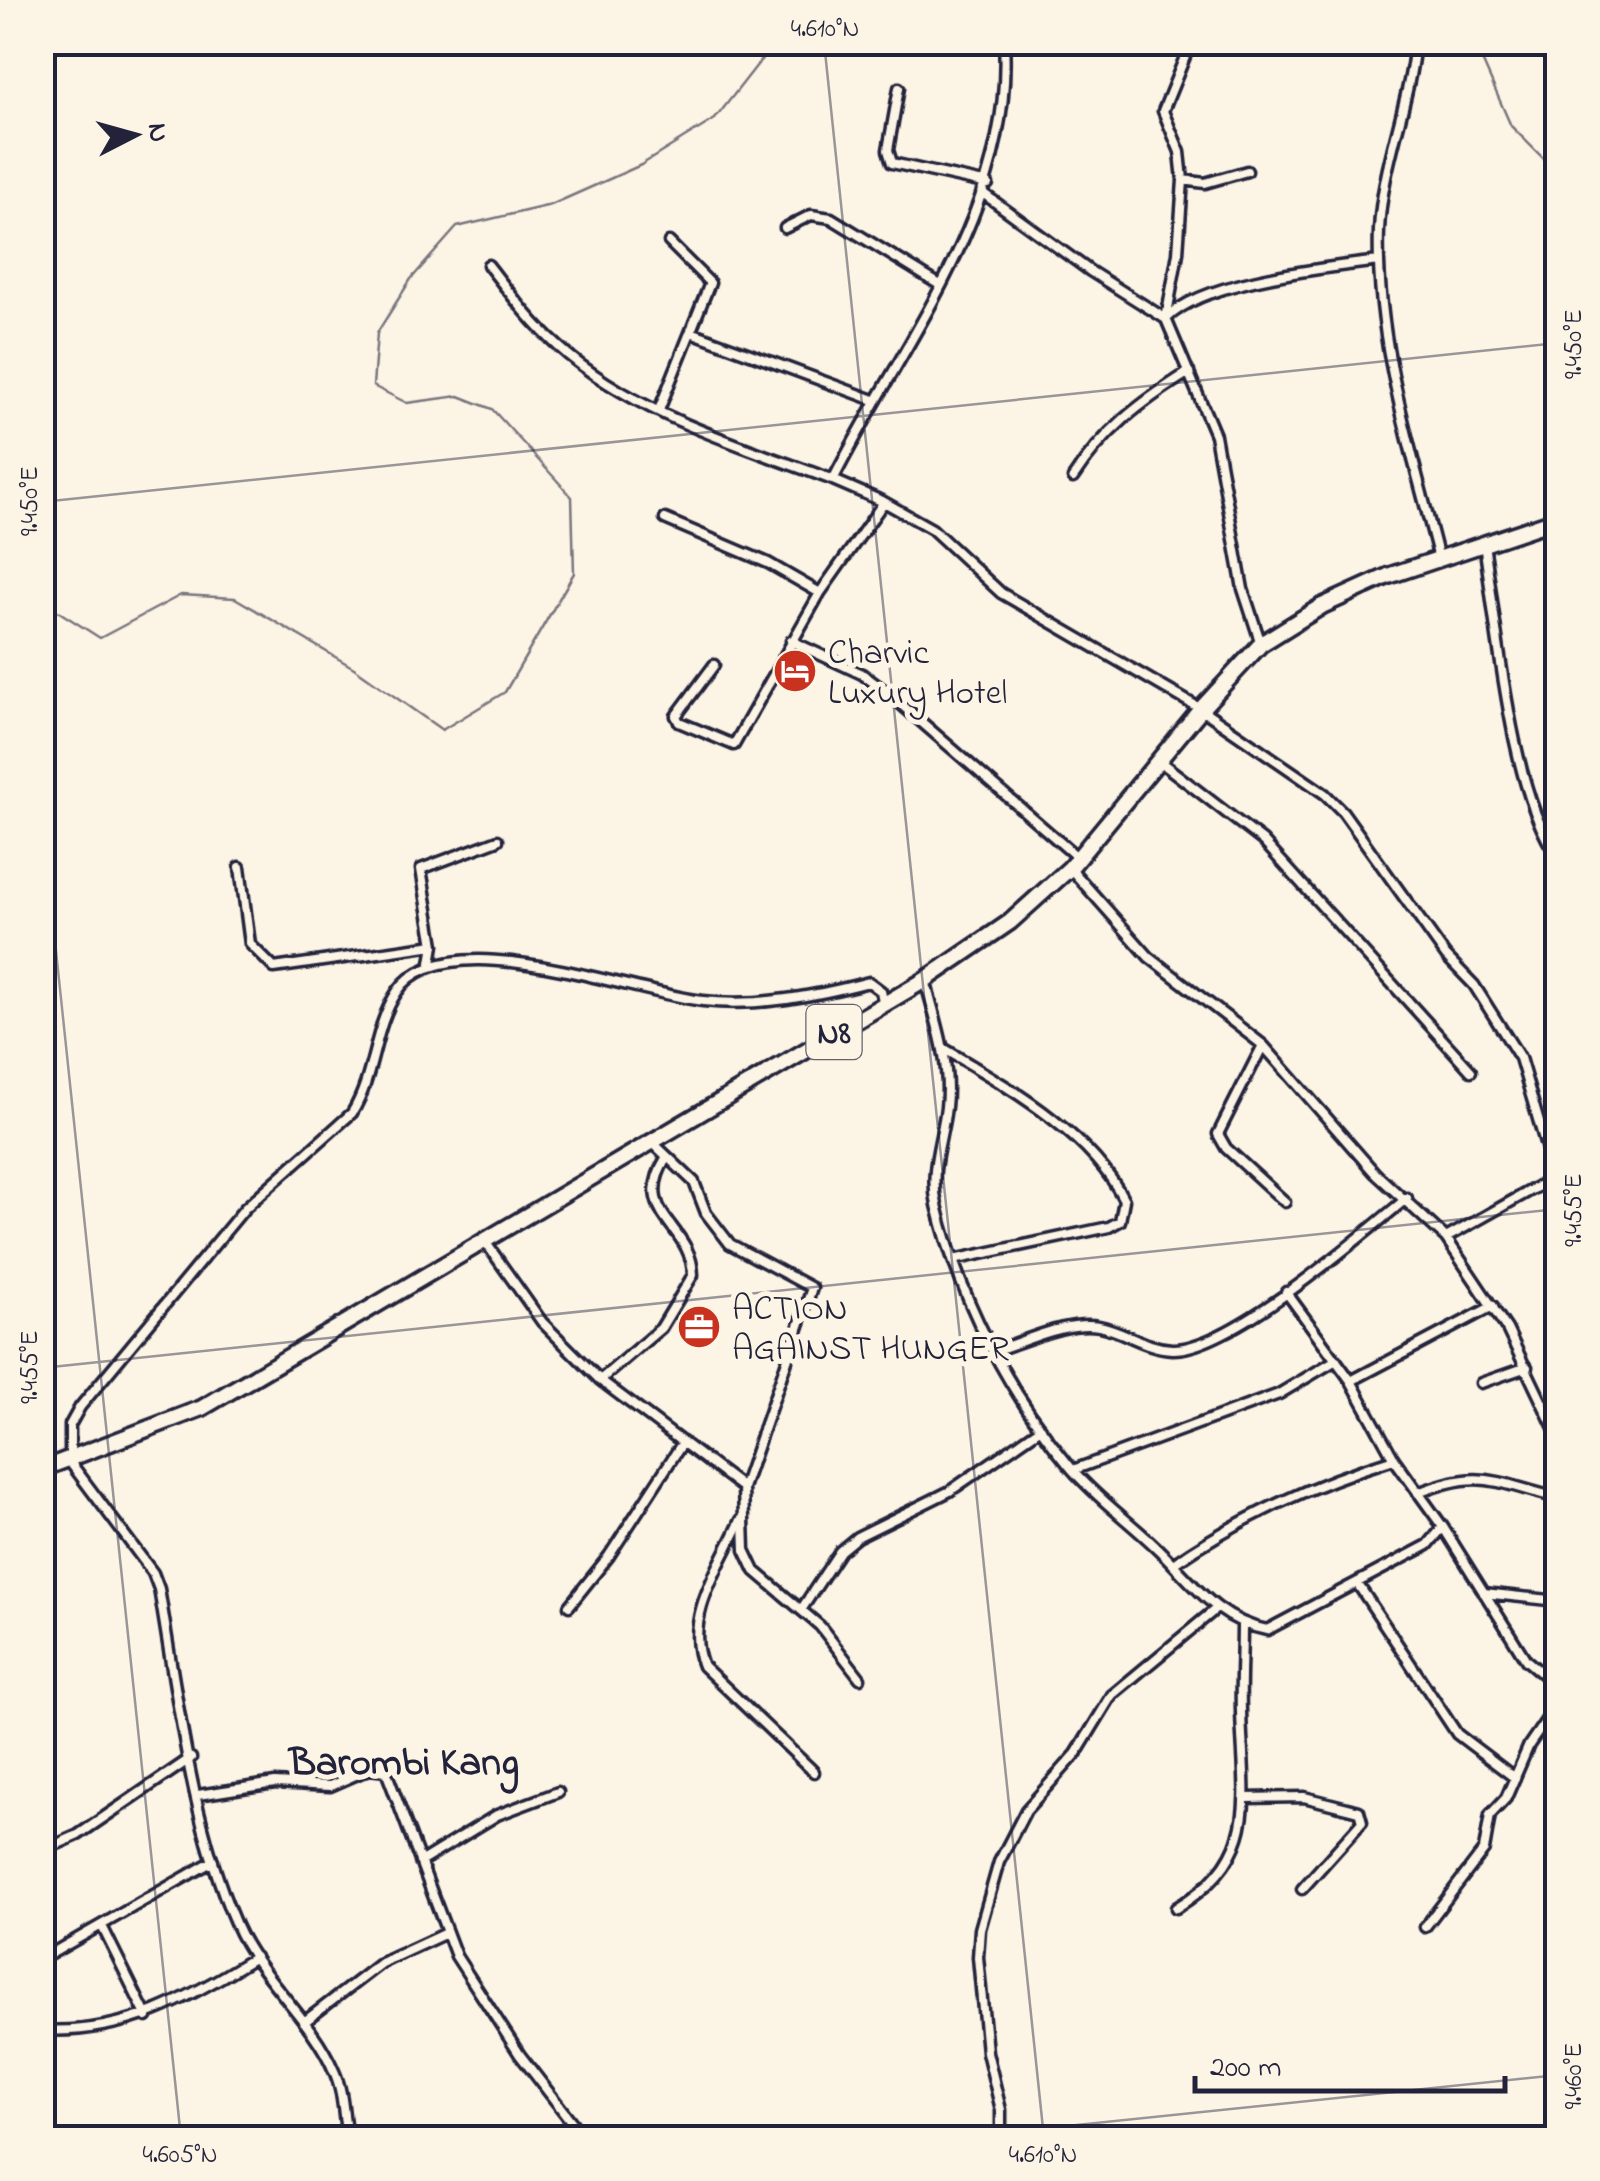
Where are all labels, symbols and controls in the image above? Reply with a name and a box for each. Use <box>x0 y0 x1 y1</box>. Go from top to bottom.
text: 4.610°N <box>791 12 859 48</box>
north arrow <box>85 85 185 185</box>
text: N <box>135 121 178 144</box>
text: 9.450°E <box>1557 309 1593 379</box>
text: 9.450°E <box>13 466 49 536</box>
place label: Charvic Luxury Hotel <box>828 629 1007 720</box>
hotel icon: Charvic Luxury Hotel <box>772 648 818 694</box>
road number: N8 <box>806 1005 862 1059</box>
text: 9.455°E <box>1557 1173 1593 1247</box>
place label: ACTION AGAINST HUNGER <box>732 1285 1009 1376</box>
office icon: ACTION AGAINST HUNGER <box>676 1304 722 1350</box>
text: 9.455°E <box>13 1330 49 1404</box>
district label: Barombi Kang <box>287 1735 519 1794</box>
scale bar <box>1195 2031 1505 2093</box>
text: 9.460°E <box>1557 2043 1593 2109</box>
text: 200 m <box>1210 2047 1282 2091</box>
text: 4.605°N <box>142 2138 218 2174</box>
text: 4.610°N <box>1009 2138 1077 2174</box>

